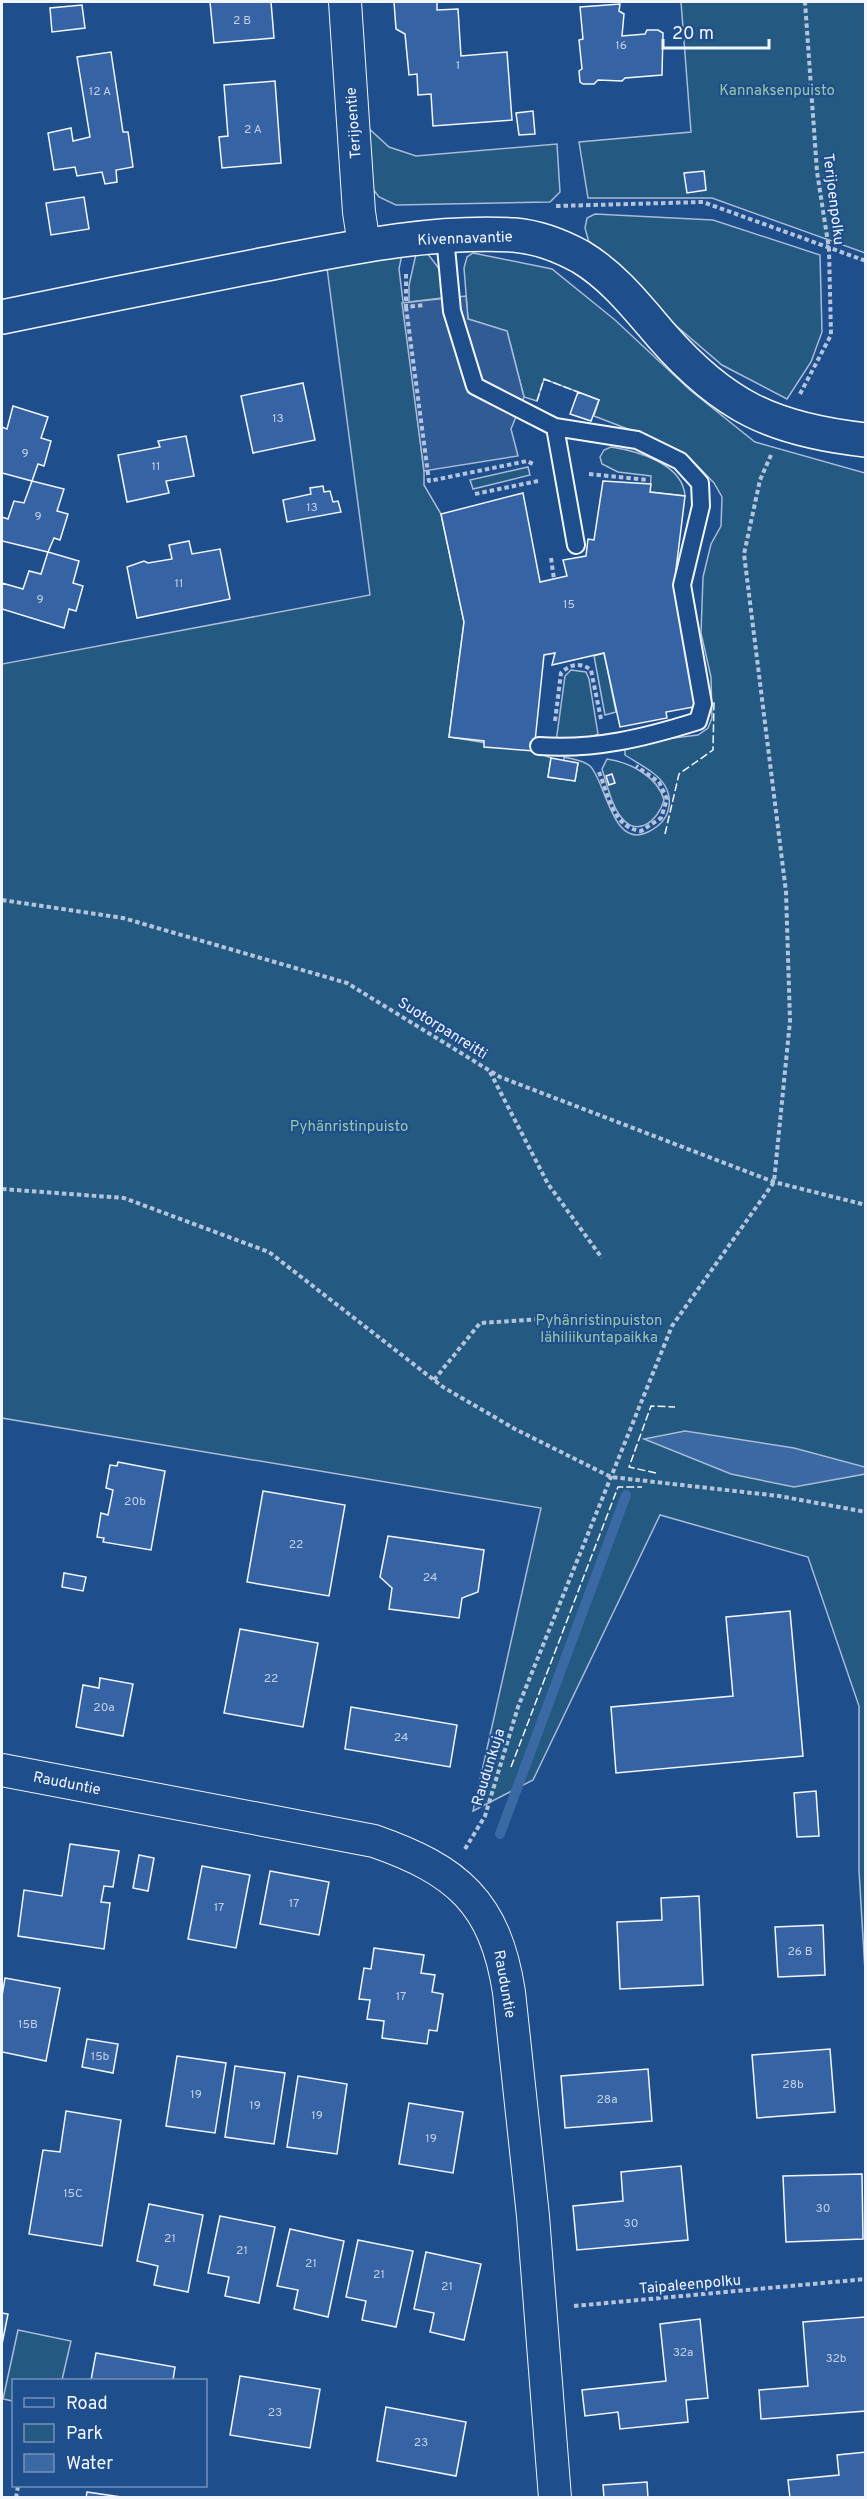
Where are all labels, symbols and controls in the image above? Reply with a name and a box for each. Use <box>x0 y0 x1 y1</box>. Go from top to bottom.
scale bar <box>663 12 770 50</box>
house number: 2 B <box>233 13 251 29</box>
text: 20 m <box>672 23 714 46</box>
house number: 16 <box>615 38 627 54</box>
house number: 1 <box>456 58 460 74</box>
park label: Kannaksenpuisto <box>719 82 835 101</box>
house number: 12 A <box>89 84 111 100</box>
street label: Terijoentie <box>343 86 366 159</box>
house number: 2 A <box>244 122 262 138</box>
street label: Terijoenpolku <box>817 152 848 246</box>
street label: Kivennavantie <box>417 228 513 251</box>
house number: 13 <box>272 411 284 427</box>
house number: 9 <box>21 446 29 462</box>
house number: 11 <box>152 459 160 475</box>
house number: 13 <box>306 500 318 516</box>
house number: 9 <box>34 509 42 525</box>
house number: 11 <box>175 576 183 592</box>
house number: 9 <box>36 592 44 608</box>
house number: 15 <box>563 597 575 613</box>
street label: Suotorpanreitti <box>394 994 491 1064</box>
park label: Pyhänristinpuisto <box>290 1118 408 1137</box>
park label: Pyhänristinpuiston lähiliikuntapaikka <box>536 1312 663 1348</box>
house number: 20b <box>124 1494 146 1510</box>
house number: 22 <box>289 1537 303 1553</box>
house number: 24 <box>423 1570 437 1586</box>
house number: 22 <box>264 1671 278 1687</box>
house number: 20a <box>93 1700 115 1716</box>
street label: Raudunkuja <box>469 1726 510 1808</box>
house number: 24 <box>394 1730 408 1746</box>
street label: Rauduntie <box>31 1769 102 1800</box>
house number: 17 <box>289 1896 299 1912</box>
house number: 17 <box>214 1900 224 1916</box>
house number: 26 B <box>787 1944 813 1960</box>
street label: Rauduntie <box>488 1949 519 2020</box>
house number: 17 <box>396 1989 406 2005</box>
house number: 15B <box>18 2017 38 2033</box>
house number: 15b <box>91 2049 110 2065</box>
house number: 28b <box>782 2077 804 2093</box>
house number: 19 <box>190 2087 202 2103</box>
house number: 28a <box>596 2092 618 2108</box>
house number: 19 <box>249 2098 261 2114</box>
house number: 19 <box>311 2108 323 2124</box>
house number: 19 <box>425 2131 437 2147</box>
house number: 15C <box>63 2186 83 2202</box>
house number: 30 <box>816 2201 830 2217</box>
house number: 30 <box>624 2216 638 2232</box>
house number: 21 <box>164 2231 176 2247</box>
house number: 21 <box>236 2243 248 2259</box>
house number: 21 <box>305 2256 317 2272</box>
house number: 21 <box>373 2267 385 2283</box>
street label: Taipaleenpolku <box>638 2272 742 2299</box>
house number: 21 <box>441 2279 453 2295</box>
house number: 32a <box>673 2345 693 2361</box>
house number: 32b <box>825 2351 847 2367</box>
legend <box>12 2379 207 2487</box>
text: Road <box>66 2393 108 2416</box>
house number: 23 <box>268 2405 282 2421</box>
text: Park <box>66 2423 103 2446</box>
house number: 23 <box>414 2435 428 2451</box>
text: Water <box>66 2453 113 2476</box>

